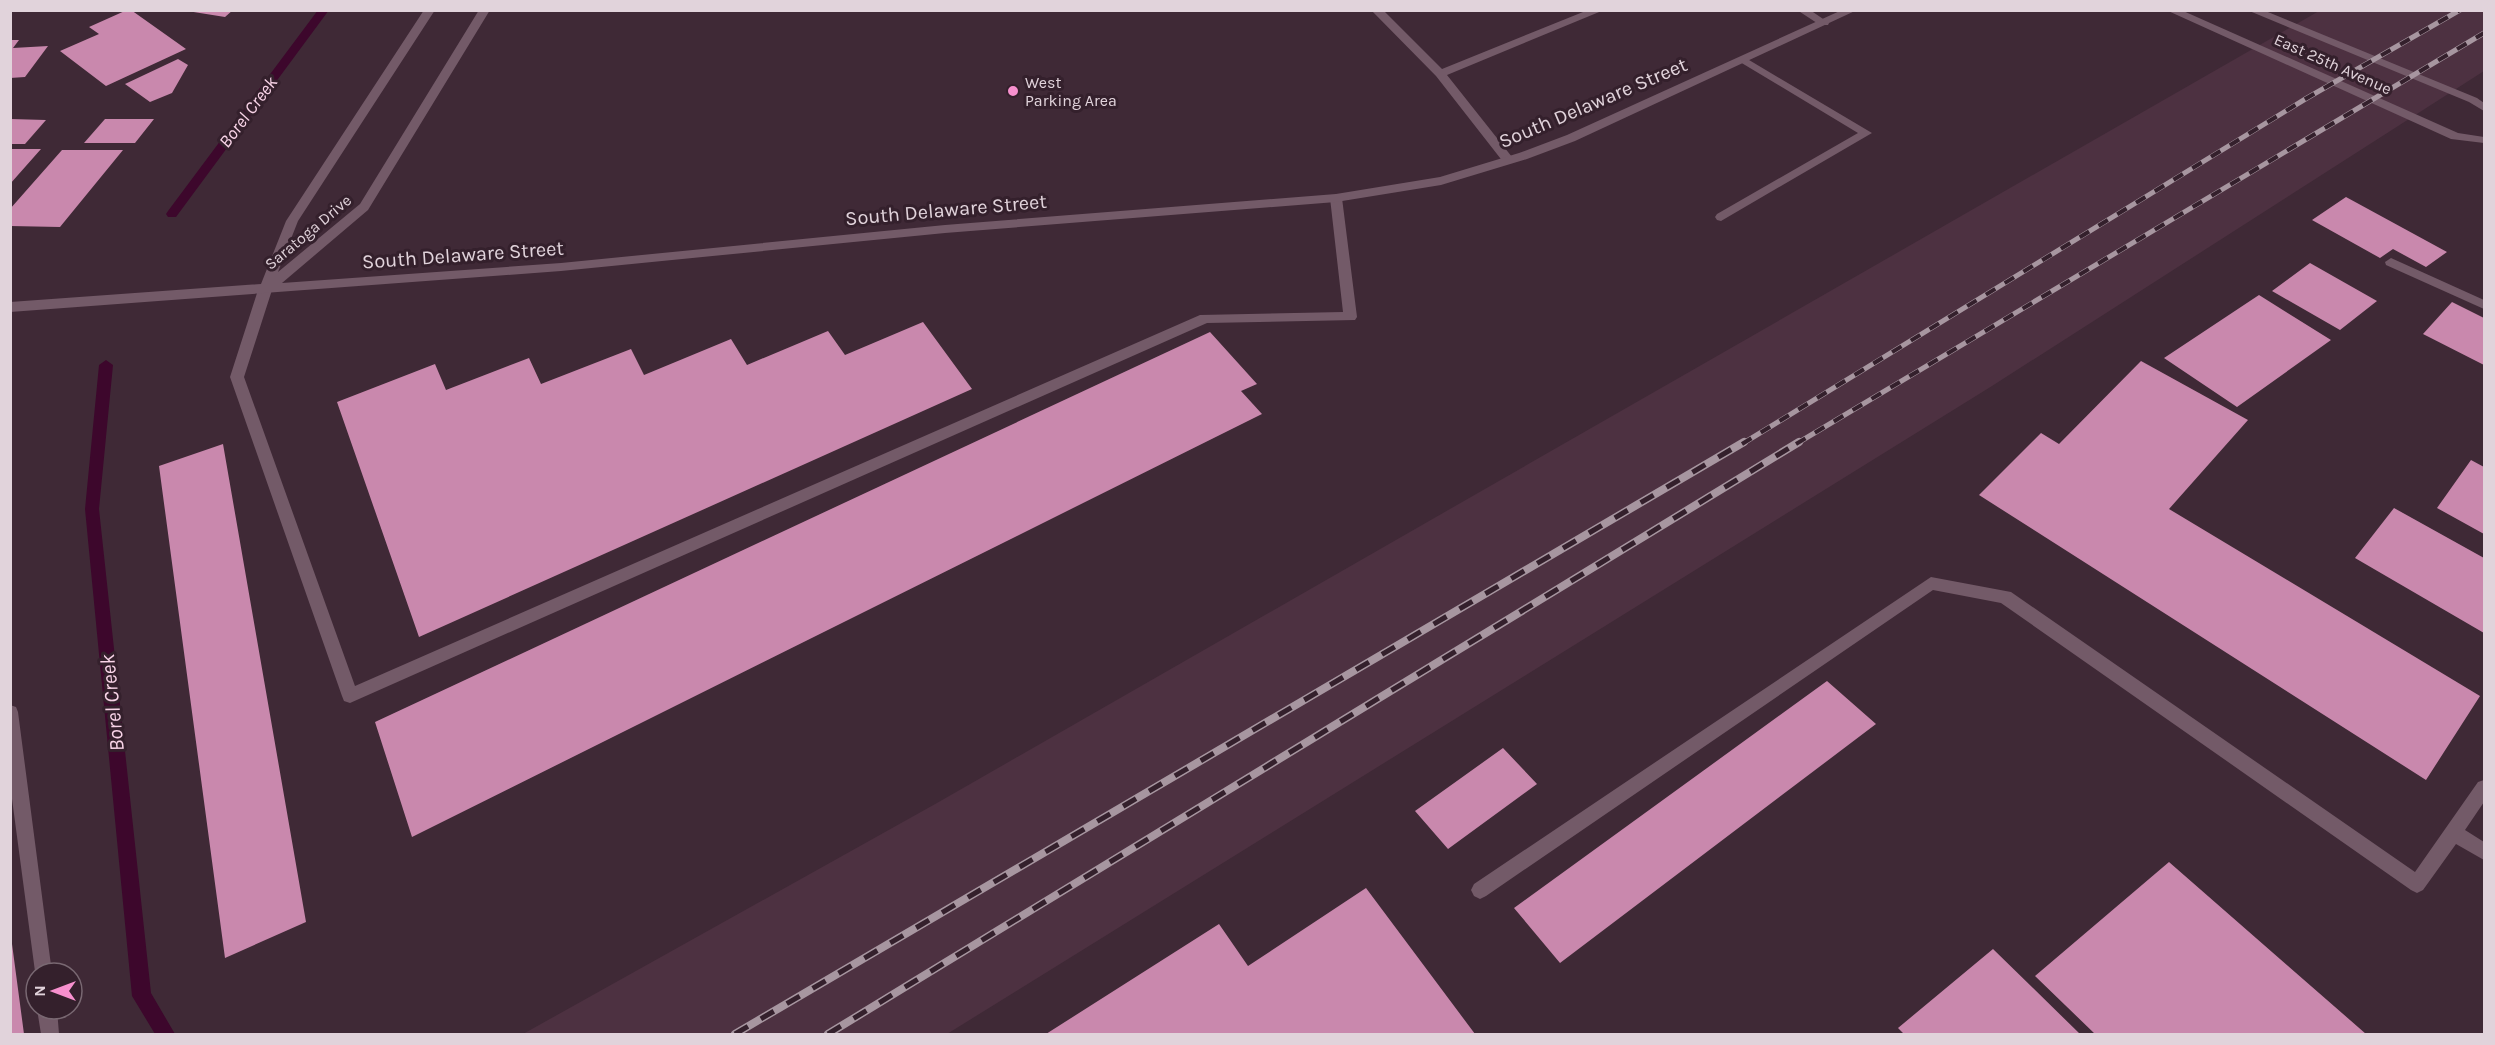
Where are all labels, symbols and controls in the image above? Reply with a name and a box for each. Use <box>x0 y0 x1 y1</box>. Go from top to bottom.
street label: East 25th Avenue <box>2271 30 2395 98</box>
street label: South Delaware Street <box>1495 53 1691 153</box>
water label: Borel Creek <box>214 71 282 152</box>
place label: West Parking Area <box>1025 73 1117 110</box>
marker: West Parking Area <box>1006 84 1020 98</box>
street label: Saratoga Drive <box>261 190 355 274</box>
street label: South Delaware Street <box>844 190 1048 230</box>
street label: South Delaware Street <box>361 236 565 274</box>
water label: Borel Creek <box>95 653 129 753</box>
north arrow <box>24 961 84 1021</box>
text: N <box>30 985 49 997</box>

